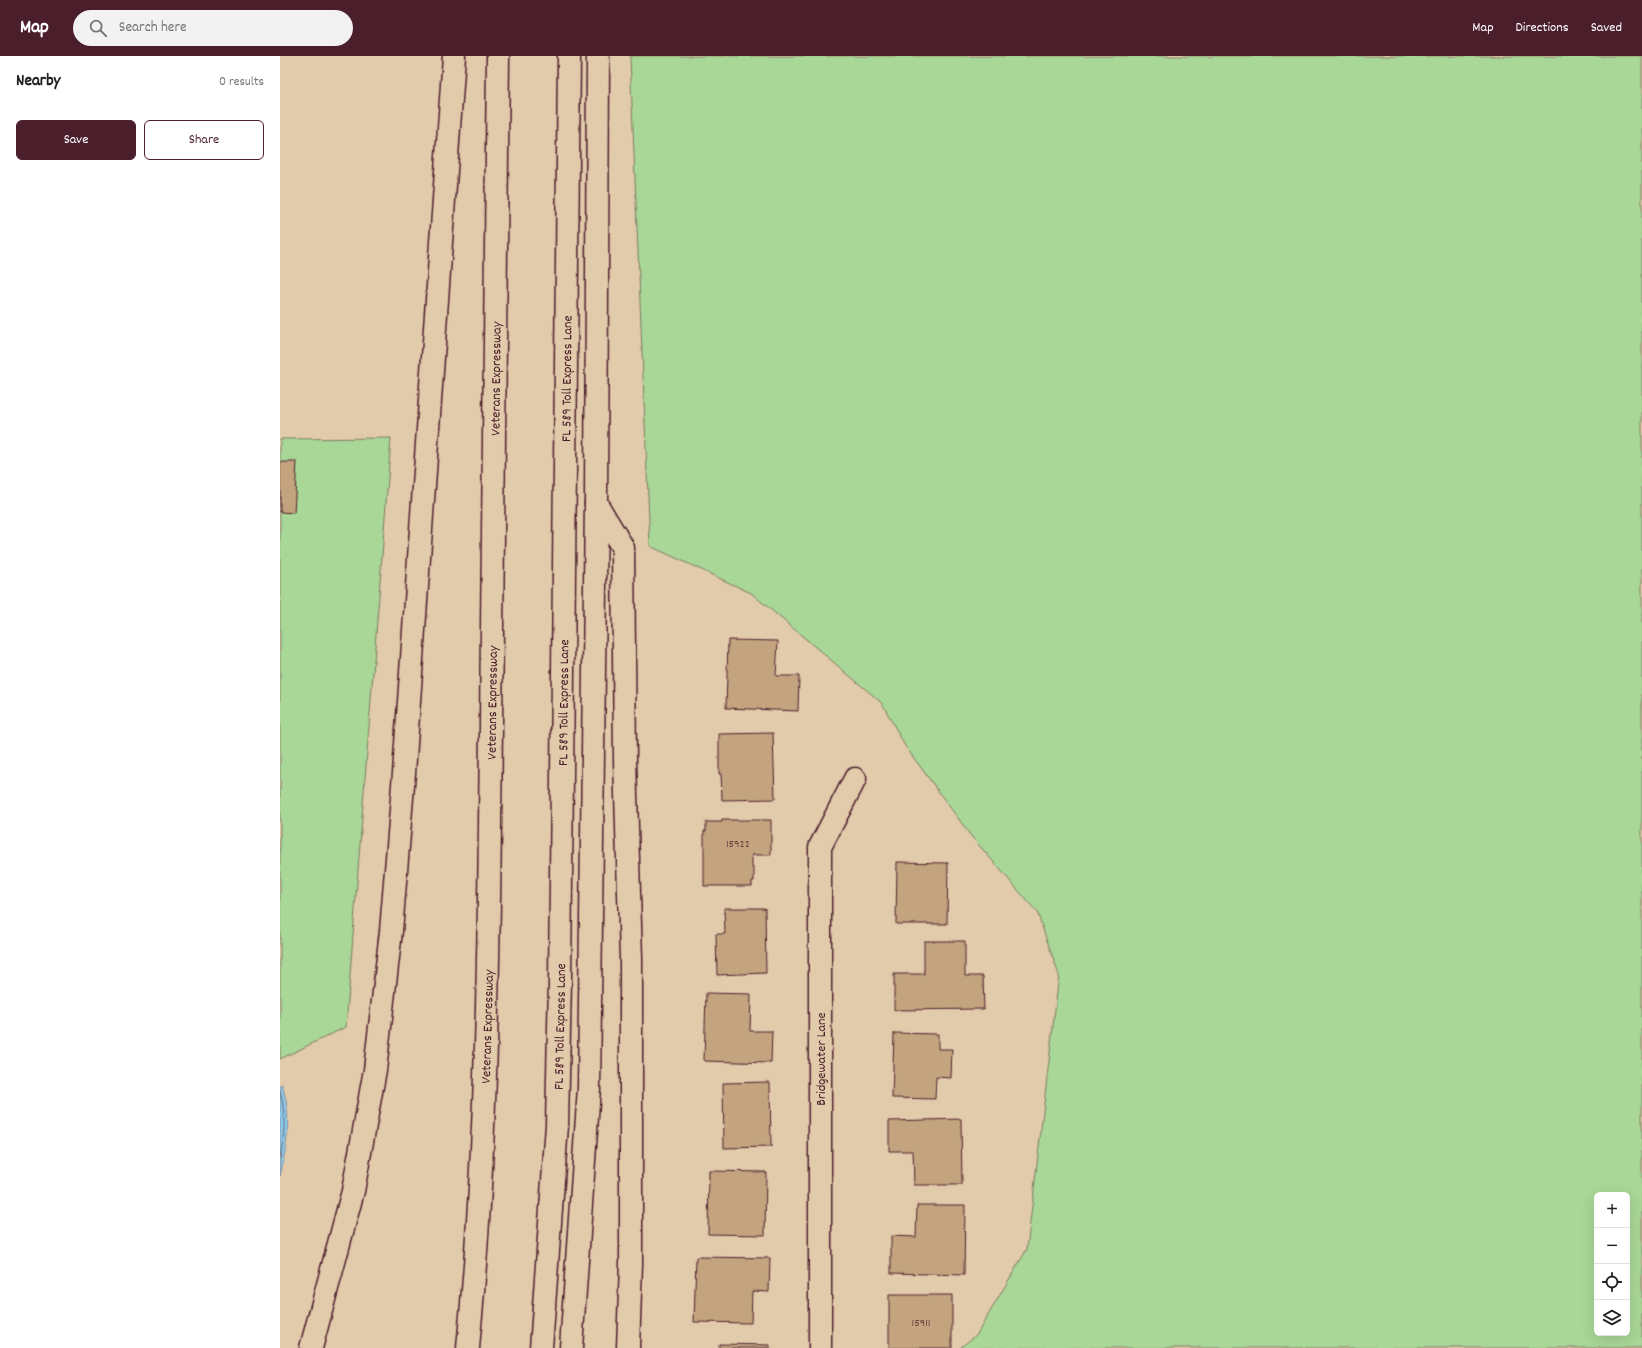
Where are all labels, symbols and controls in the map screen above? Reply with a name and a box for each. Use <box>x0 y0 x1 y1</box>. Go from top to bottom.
search box <box>73 10 353 46</box>
text: Map <box>20 15 49 42</box>
icon: search <box>87 17 109 39</box>
text: Search here <box>119 17 187 39</box>
text: Map <box>1472 18 1494 38</box>
text: Directions <box>1516 18 1569 38</box>
text: Saved <box>1591 18 1622 38</box>
text: Nearby <box>16 70 60 94</box>
text: 0 results <box>219 73 264 92</box>
button: Save <box>16 120 136 160</box>
button: Share <box>144 120 264 160</box>
street label: FL 589 Toll Express Lane <box>557 315 578 442</box>
street label: Veterans Expressway <box>486 321 508 436</box>
street label: FL 589 Toll Express Lane <box>554 639 575 766</box>
street label: Veterans Expressway <box>483 645 504 760</box>
house number: 15922 <box>726 836 750 853</box>
street label: FL 589 Toll Express Lane <box>550 963 572 1090</box>
street label: Veterans Expressway <box>477 969 500 1084</box>
street label: Bridgewater Lane <box>812 1012 832 1106</box>
map controls <box>1594 1192 1630 1336</box>
button: + <box>1594 1192 1630 1228</box>
button: − <box>1594 1228 1630 1264</box>
button: locate <box>1594 1264 1630 1300</box>
button: layers <box>1594 1300 1630 1336</box>
house number: 15911 <box>912 1315 930 1332</box>

